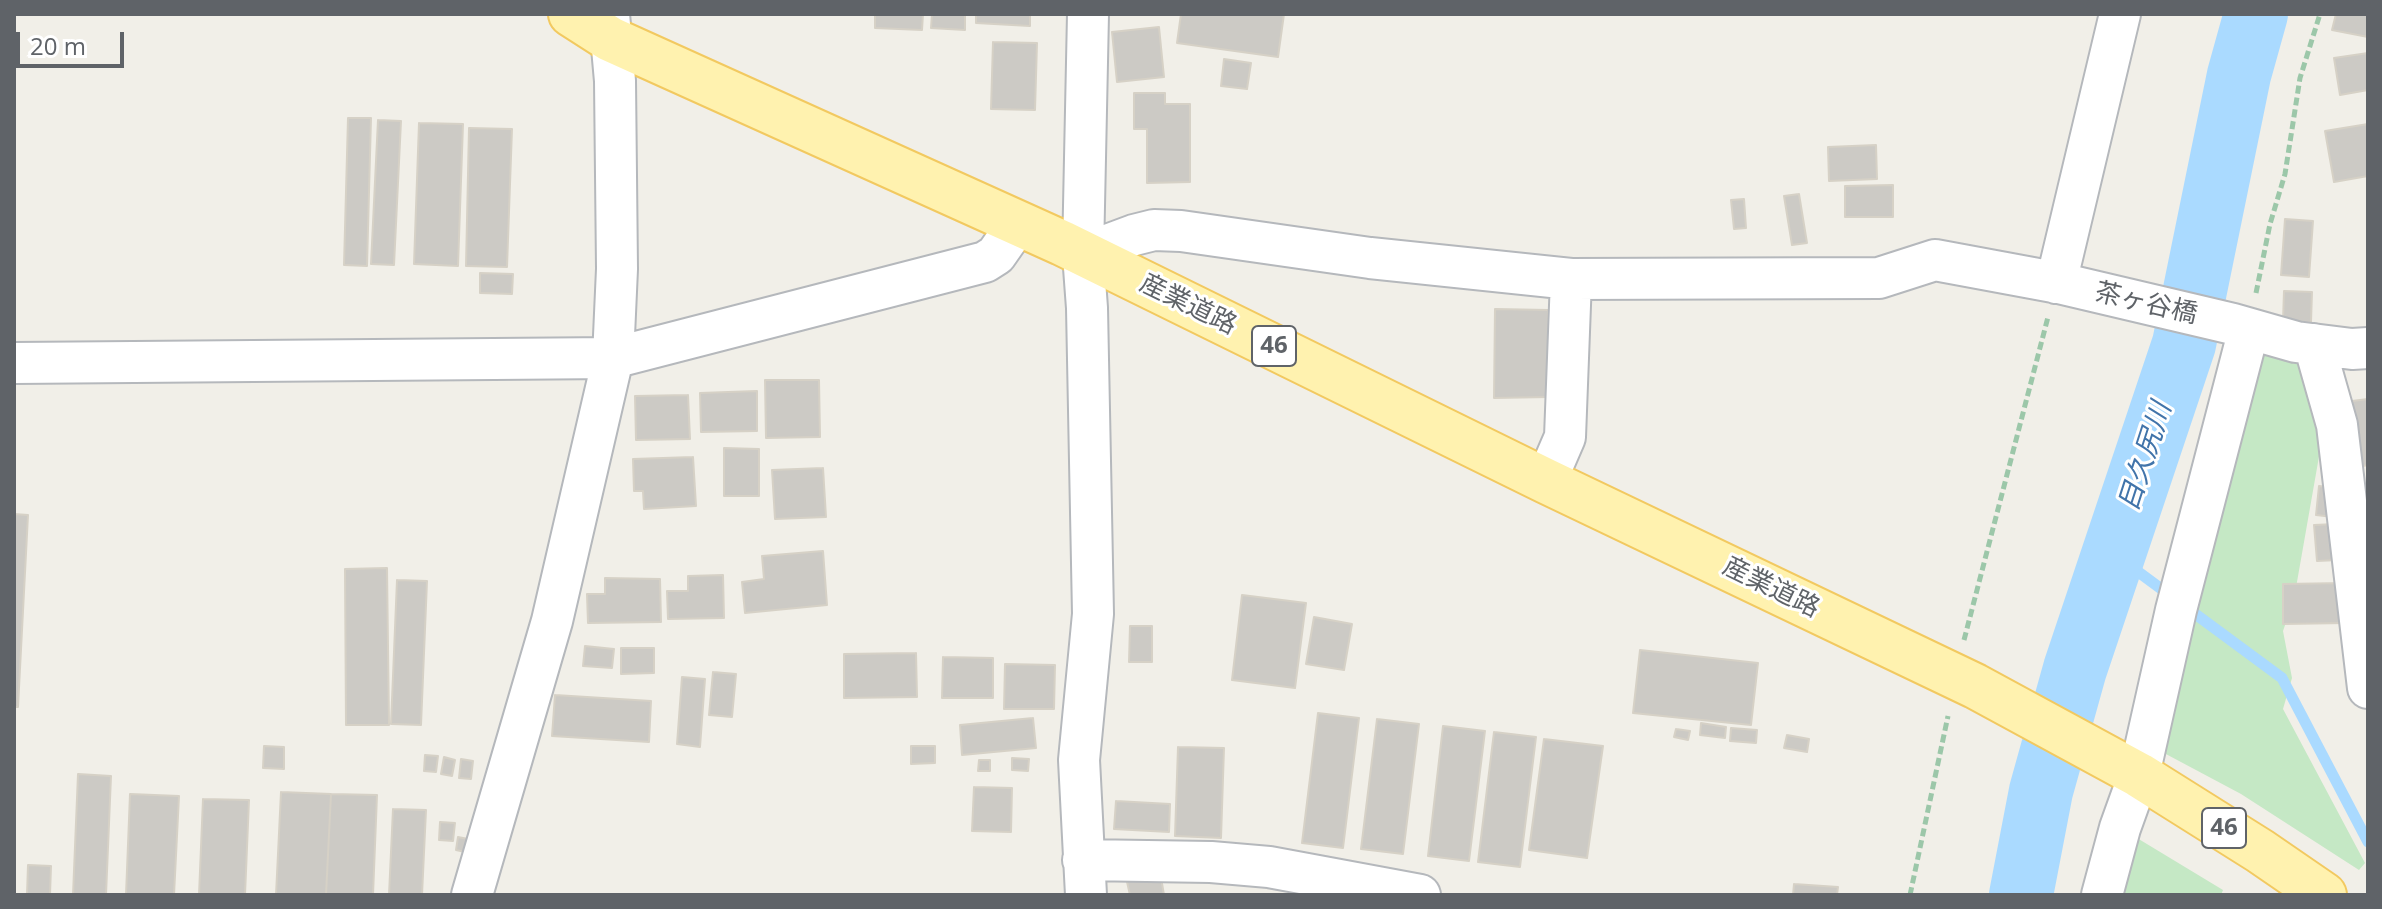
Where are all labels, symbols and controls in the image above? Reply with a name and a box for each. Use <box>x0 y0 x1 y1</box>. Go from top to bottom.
scale bar <box>20 16 128 66</box>
text: 20 m <box>30 29 86 62</box>
street label: 産業道路 <box>1134 268 1242 342</box>
street label: 茶ヶ谷橋 <box>2092 277 2200 331</box>
road number: 46 <box>1252 326 1296 366</box>
water label: 目久尻川 <box>2113 399 2179 515</box>
street label: 産業道路 <box>1717 551 1825 625</box>
road number: 46 <box>2202 808 2246 848</box>

